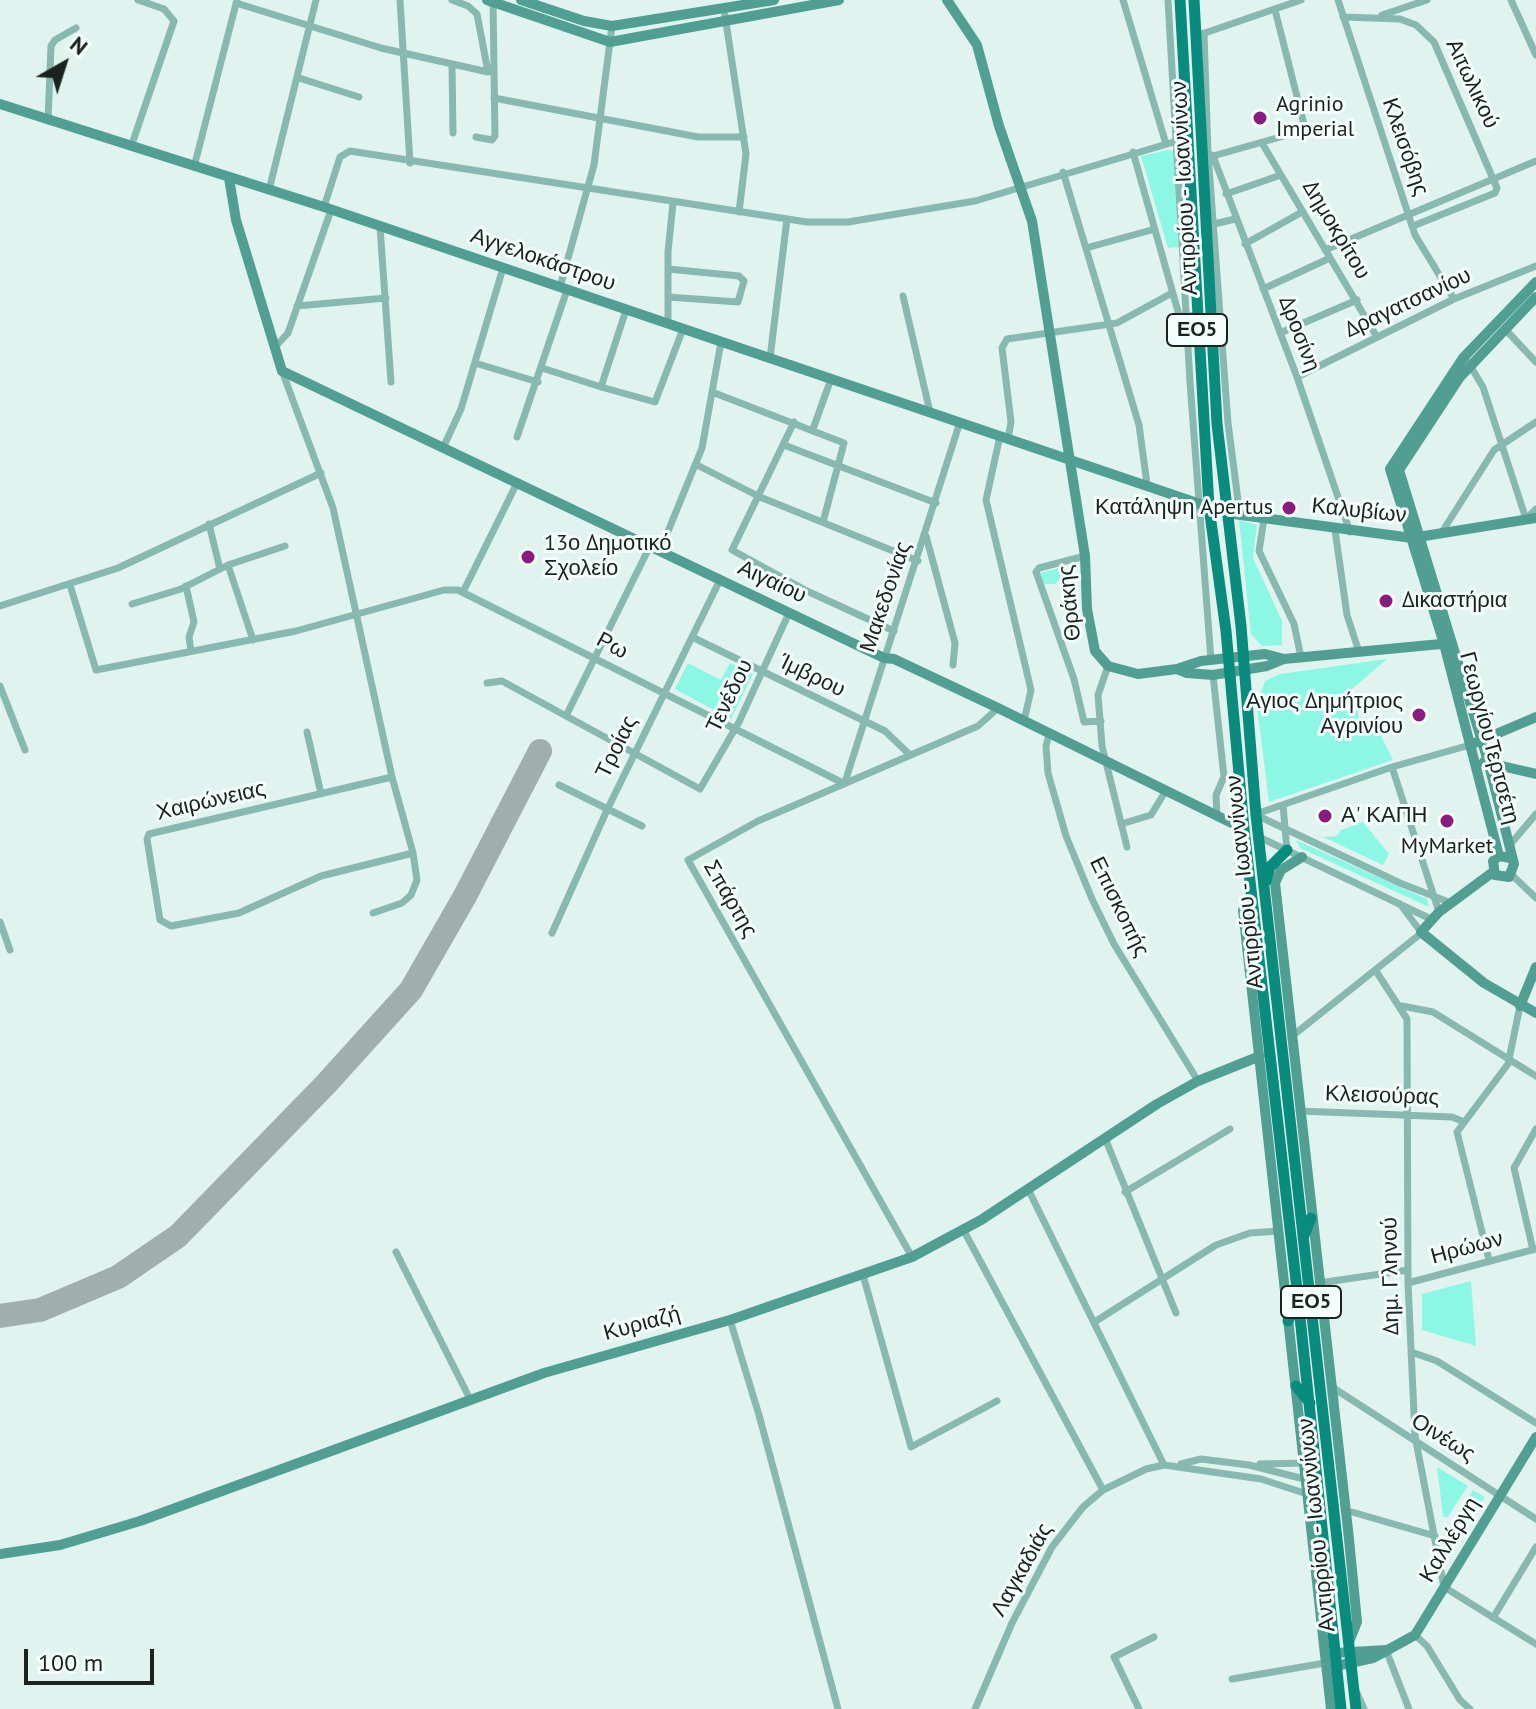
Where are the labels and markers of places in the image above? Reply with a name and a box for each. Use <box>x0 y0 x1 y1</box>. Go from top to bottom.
place label: Agrinio Imperial <box>1276 92 1354 144</box>
marker: Agrinio Imperial <box>1251 109 1269 127</box>
place label: Κατάληψη Apertus <box>1095 495 1273 521</box>
marker: Κατάληψη Apertus <box>1280 499 1298 517</box>
place label: 13ο Δημοτικό Σχολείο <box>544 531 671 582</box>
marker: 13ο Δημοτικό Σχολείο <box>519 548 537 566</box>
place label: Δικαστήρια <box>1402 588 1507 614</box>
marker: Δικαστήρια <box>1377 592 1395 610</box>
place label: Αγιος Δημήτριος Αγρινίου <box>1246 689 1403 740</box>
marker: Αγιος Δημήτριος Αγρινίου <box>1410 706 1428 724</box>
place label: Α' ΚΑΠΗ <box>1341 803 1427 829</box>
marker: Α' ΚΑΠΗ <box>1316 807 1334 825</box>
marker: MyMarket <box>1438 812 1456 830</box>
place label: MyMarket <box>1401 834 1493 860</box>

